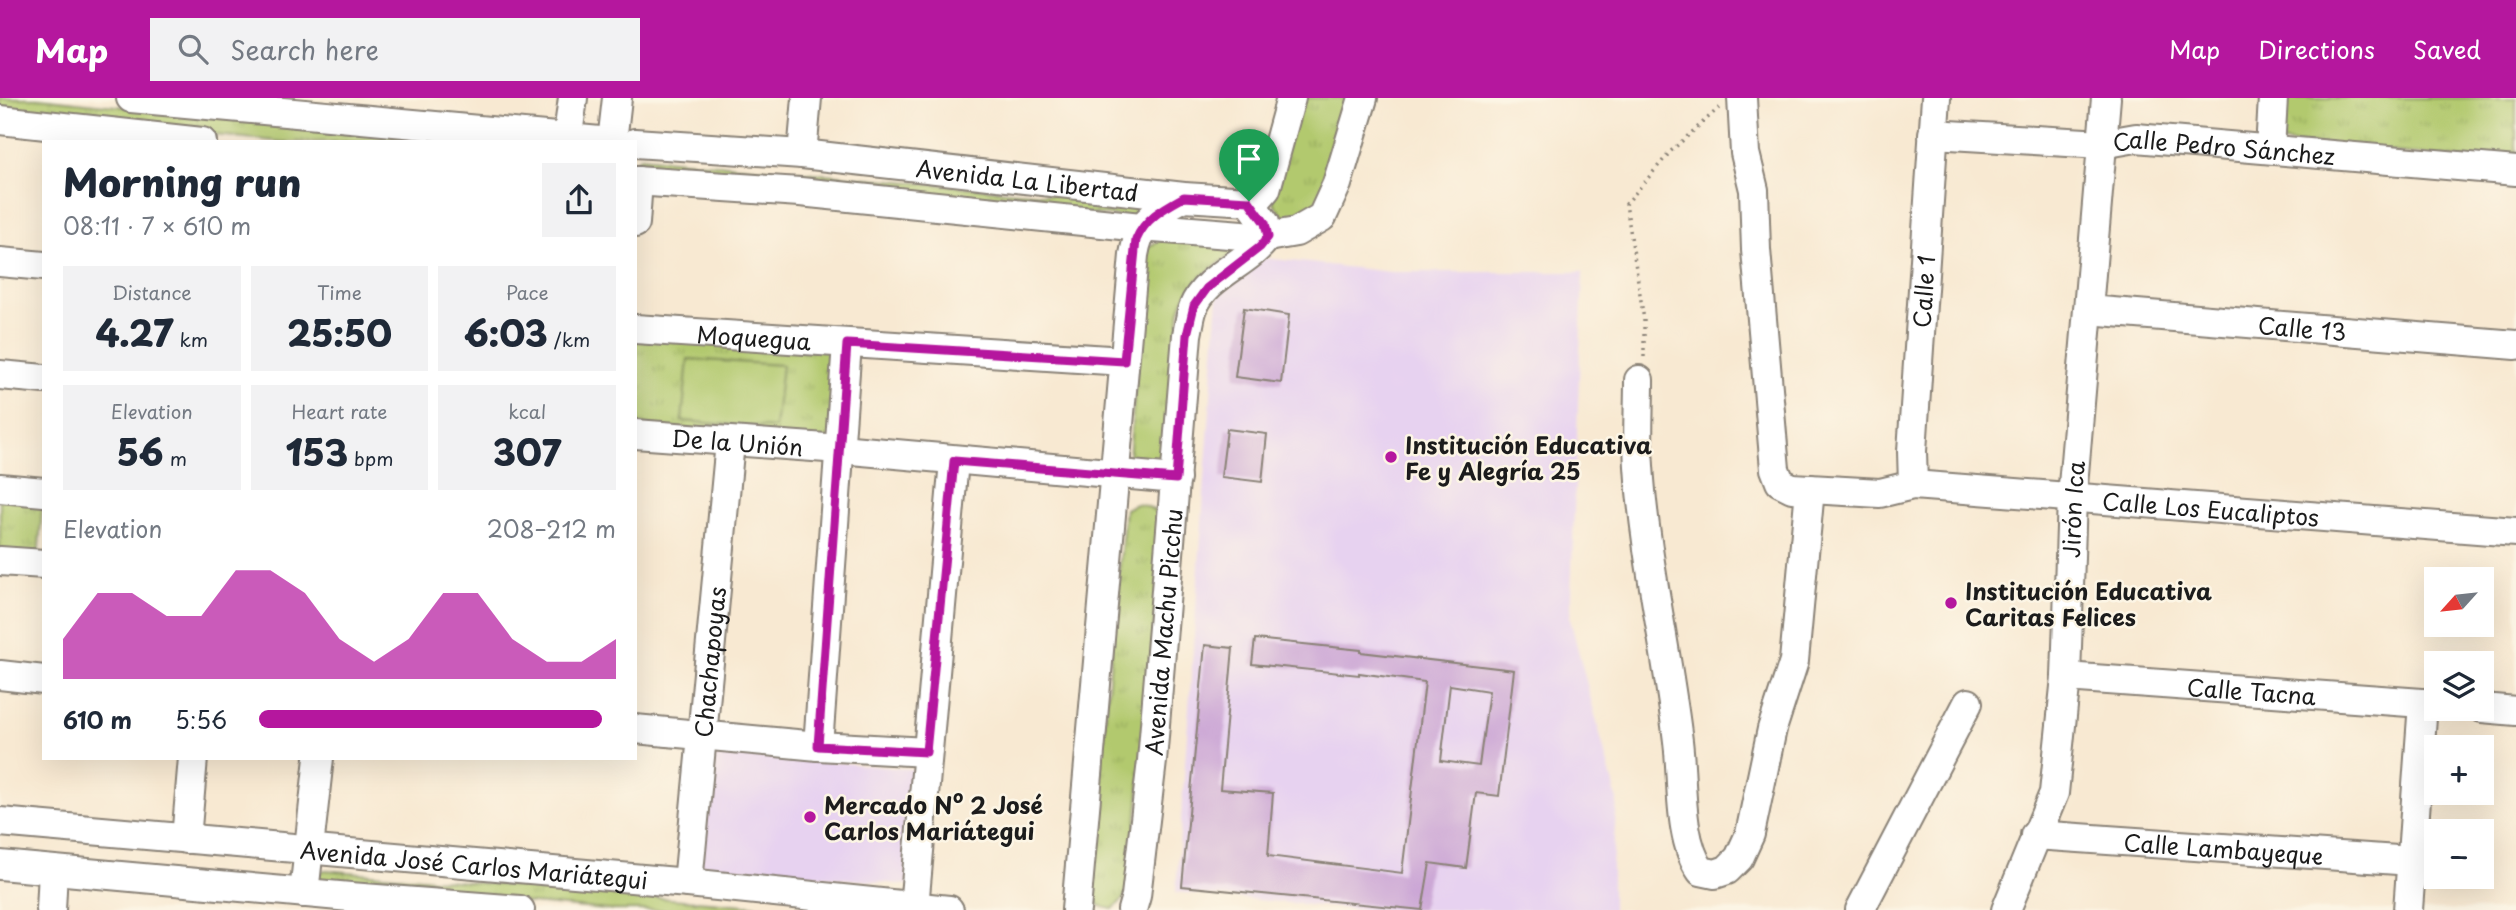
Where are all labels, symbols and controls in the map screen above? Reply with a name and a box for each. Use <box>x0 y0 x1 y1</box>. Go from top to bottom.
search box <box>150 18 640 81</box>
text: Map <box>35 24 108 74</box>
icon: search <box>174 30 212 68</box>
text: Search here <box>230 30 379 69</box>
text: Map <box>2169 31 2220 67</box>
text: Directions <box>2258 31 2375 67</box>
text: Saved <box>2413 31 2481 67</box>
street label: Calle Pedro Sánchez <box>2110 120 2337 173</box>
pin <box>1219 129 1279 201</box>
icon: arrive <box>1230 140 1268 178</box>
street label: Avenida La Libertad <box>914 149 1140 209</box>
text: Morning run <box>63 153 301 210</box>
button: share <box>542 163 616 237</box>
text: 08:11 · 7 × 610 m <box>63 208 251 243</box>
street label: Calle 1 <box>1903 254 1943 329</box>
text: Distance <box>112 278 192 306</box>
text: Time <box>317 278 362 306</box>
text: Pace <box>506 278 549 306</box>
text: 4.27 <box>96 306 173 359</box>
text: 25:50 <box>287 306 392 359</box>
text: 6:03 <box>464 306 548 359</box>
street label: Calle 13 <box>2257 306 2348 349</box>
street label: Moquegua <box>695 316 813 358</box>
text: km <box>173 325 208 353</box>
text: /km <box>548 325 590 353</box>
text: Elevation <box>111 397 193 425</box>
text: Heart rate <box>292 397 387 425</box>
text: kcal <box>508 397 546 425</box>
street label: De la Unión <box>671 419 805 464</box>
text: 56 <box>117 425 164 478</box>
text: 153 <box>286 425 348 478</box>
text: 307 <box>493 425 561 478</box>
place label: Institución Educativa Fe y Alegría 25 <box>1405 427 1652 488</box>
text: m <box>164 444 187 472</box>
text: bpm <box>348 444 393 472</box>
marker: Institución Educativa Fe y Alegría 25 <box>1383 449 1399 465</box>
street label: Jirón Ica <box>2052 459 2093 558</box>
street label: Calle Los Eucaliptos <box>2101 482 2320 534</box>
street label: Avenida Machu Picchu <box>1135 507 1190 757</box>
text: Elevation <box>63 511 162 546</box>
text: 208–212 m <box>487 511 616 546</box>
north arrow <box>2424 567 2494 637</box>
map controls <box>2424 567 2494 889</box>
place label: Institución Educativa Caritas Felices <box>1965 573 2212 634</box>
street label: Chachapoyas <box>684 585 734 739</box>
marker: Institución Educativa Caritas Felices <box>1943 595 1959 611</box>
button: layers <box>2424 651 2494 721</box>
street label: Calle Tacna <box>2186 668 2318 713</box>
text: 610 m <box>63 702 132 737</box>
text: 5:56 <box>175 702 227 737</box>
button: + <box>2424 735 2494 805</box>
place label: Mercado Nº 2 José Carlos Mariátegui <box>824 787 1044 848</box>
marker: Mercado Nº 2 José Carlos Mariátegui <box>802 809 818 825</box>
button: − <box>2424 819 2494 889</box>
street label: Calle Lambayeque <box>2122 824 2325 872</box>
street label: Avenida José Carlos Mariátegui <box>299 831 649 897</box>

